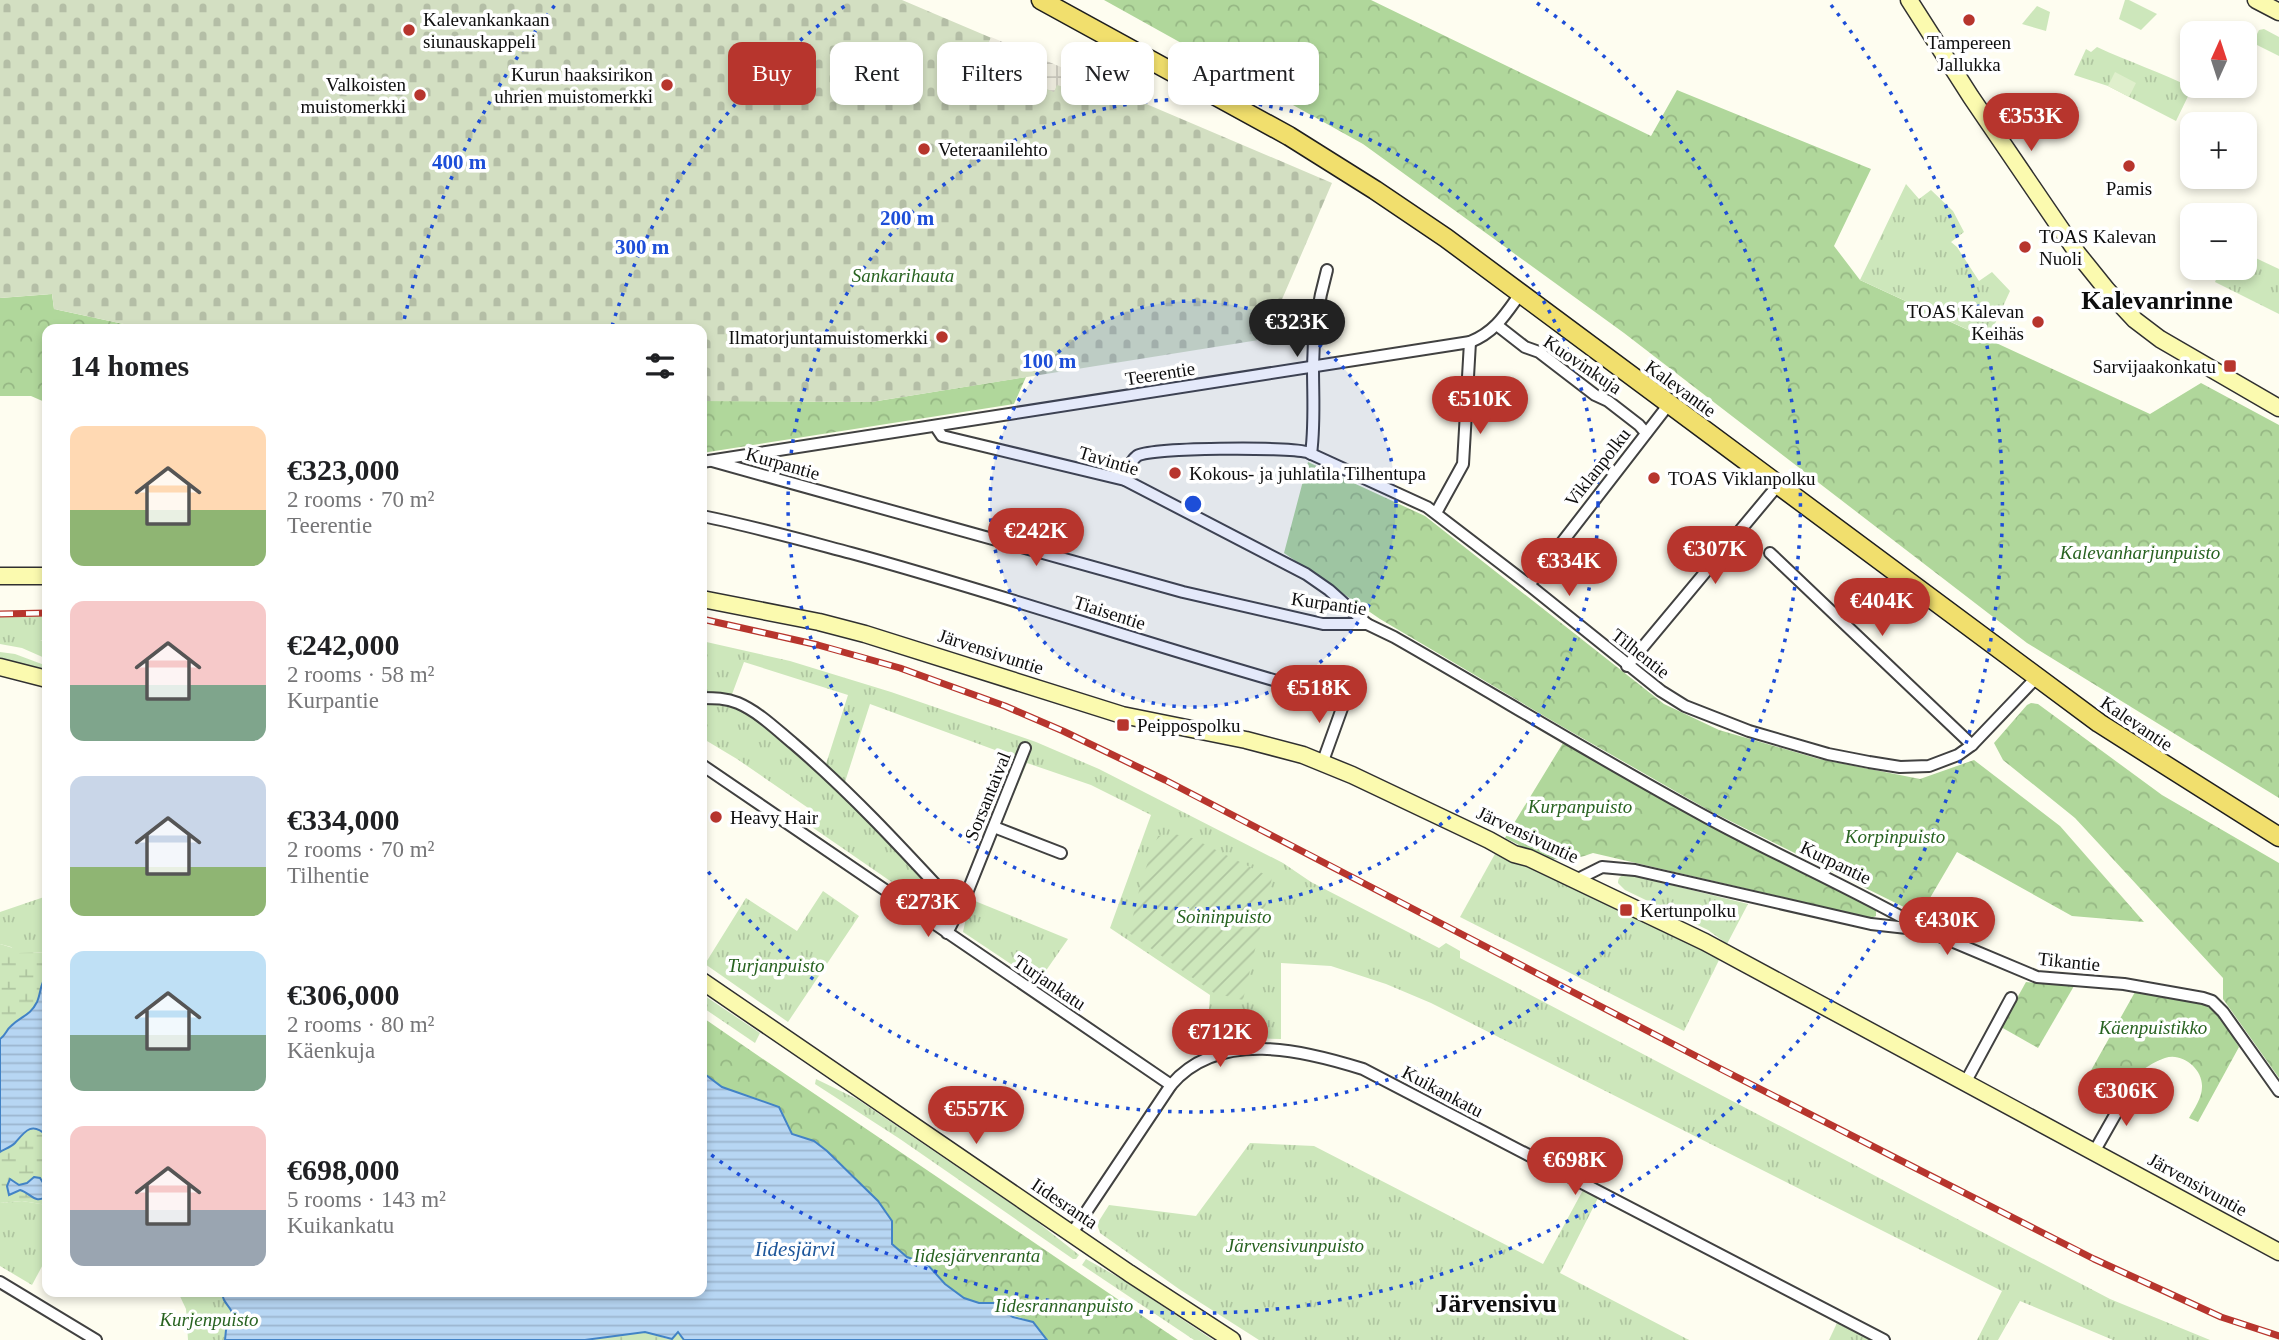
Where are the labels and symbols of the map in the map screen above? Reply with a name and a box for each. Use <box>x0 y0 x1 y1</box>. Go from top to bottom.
place label: Kalevankankaan siunauskappeli <box>423 9 550 52</box>
marker: Tampereen Jallukka <box>1961 12 1977 28</box>
north arrow <box>2180 21 2258 98</box>
marker: Kalevankankaan siunauskappeli <box>401 22 417 38</box>
place label: Tampereen Jallukka <box>1927 32 2012 75</box>
place label: Kurun haaksirikon uhrien muistomerkki <box>494 64 653 107</box>
place label: Valkoisten muistomerkki <box>300 74 406 117</box>
marker: Kurun haaksirikon uhrien muistomerkki <box>659 77 675 93</box>
marker: Valkoisten muistomerkki <box>412 87 428 103</box>
pin: €353K <box>1982 94 2080 153</box>
place label: Veteraanilehto <box>938 139 1048 160</box>
marker: Veteraanilehto <box>916 141 932 157</box>
text: 400 m <box>432 150 487 174</box>
marker: Pamis <box>2121 158 2137 174</box>
place label: Pamis <box>2106 178 2152 199</box>
text: 200 m <box>880 206 935 230</box>
place label: TOAS Kalevan Nuoli <box>2039 226 2157 269</box>
text: 300 m <box>615 235 670 259</box>
marker: TOAS Kalevan Nuoli <box>2017 239 2033 255</box>
park label: Sankarihauta <box>852 265 954 286</box>
district label: Kalevanrinne <box>2081 286 2233 315</box>
pin: €323K <box>1248 300 1346 359</box>
place label: TOAS Kalevan Keihäs <box>1907 301 2024 344</box>
marker: TOAS Kalevan Keihäs <box>2030 314 2046 330</box>
place label: Ilmatorjuntamuistomerkki <box>729 327 928 348</box>
marker: Ilmatorjuntamuistomerkki <box>934 329 950 345</box>
street label: Kuovinkuja <box>1540 331 1626 399</box>
text: 100 m <box>1022 349 1077 373</box>
street label: Kalevantie <box>1641 356 1720 421</box>
place label: Sarvijaakonkatu <box>2093 356 2216 377</box>
street label: Teerentie <box>1124 358 1196 389</box>
marker: Sarvijaakonkatu <box>2222 358 2238 374</box>
pin: €510K <box>1431 376 1529 436</box>
street label: Viklanpolku <box>1560 423 1635 511</box>
street label: Tavintie <box>1076 441 1142 480</box>
street label: Kurpantie <box>743 443 822 484</box>
place label: Kokous- ja juhlatila Tilhentupa <box>1189 463 1427 484</box>
marker: Kokous- ja juhlatila Tilhentupa <box>1167 465 1183 481</box>
place label: TOAS Viklanpolku <box>1668 468 1816 489</box>
marker: TOAS Viklanpolku <box>1646 470 1662 486</box>
centre of rings <box>1181 492 1205 516</box>
pin: €242K <box>987 508 1085 568</box>
pin: €307K <box>1666 526 1764 586</box>
pin: €334K <box>1520 538 1618 598</box>
park label: Kalevanharjunpuisto <box>2059 542 2220 563</box>
pin: €404K <box>1833 578 1931 638</box>
street label: Kurpantie <box>1290 588 1368 619</box>
street label: Tiaisentie <box>1071 591 1148 634</box>
street label: Tilhentie <box>1607 624 1674 683</box>
street label: Järvensivuntie <box>935 625 1046 678</box>
pin: €518K <box>1270 666 1368 725</box>
street label: Kalevantie <box>2097 692 2177 755</box>
place label: Peippospolku <box>1137 715 1241 736</box>
marker: Peippospolku <box>1115 717 1131 733</box>
street label: Sorsantaival <box>960 749 1015 844</box>
park label: Kurpanpuisto <box>1527 796 1632 817</box>
street label: Järvensivuntie <box>1474 802 1582 867</box>
place label: Heavy Hair <box>730 807 819 828</box>
marker: Heavy Hair <box>708 809 724 825</box>
park label: Korpinpuisto <box>1844 826 1945 847</box>
street label: Kurpantie <box>1797 836 1875 889</box>
pin: €273K <box>879 880 977 939</box>
pin: €430K <box>1898 898 1996 957</box>
place label: Kertunpolku <box>1640 900 1737 921</box>
marker: Kertunpolku <box>1618 902 1634 918</box>
park label: Soininpuisto <box>1176 906 1272 927</box>
street label: Tikantie <box>2037 948 2101 975</box>
street label: Turjankatu <box>1010 951 1090 1015</box>
park label: Turjanpuisto <box>727 955 825 976</box>
pin: €712K <box>1171 1010 1269 1069</box>
park label: Käenpuistikko <box>2098 1017 2207 1038</box>
street label: Kuikankatu <box>1399 1061 1487 1122</box>
pin: €306K <box>2077 1068 2175 1128</box>
pin: €557K <box>927 1086 1025 1146</box>
pin: €698K <box>1526 1138 1624 1197</box>
street label: Järvensivuntie <box>2145 1149 2251 1220</box>
street label: Iidesranta <box>1028 1174 1102 1233</box>
park label: Järvensivunpuisto <box>1226 1235 1364 1256</box>
water label: Iidesjärvi <box>754 1237 835 1261</box>
park label: Iidesjärvenranta <box>913 1245 1040 1266</box>
district label: Järvensivu <box>1435 1289 1557 1318</box>
park label: Iidesrannanpuisto <box>994 1295 1133 1316</box>
park label: Kurjenpuisto <box>158 1309 259 1330</box>

